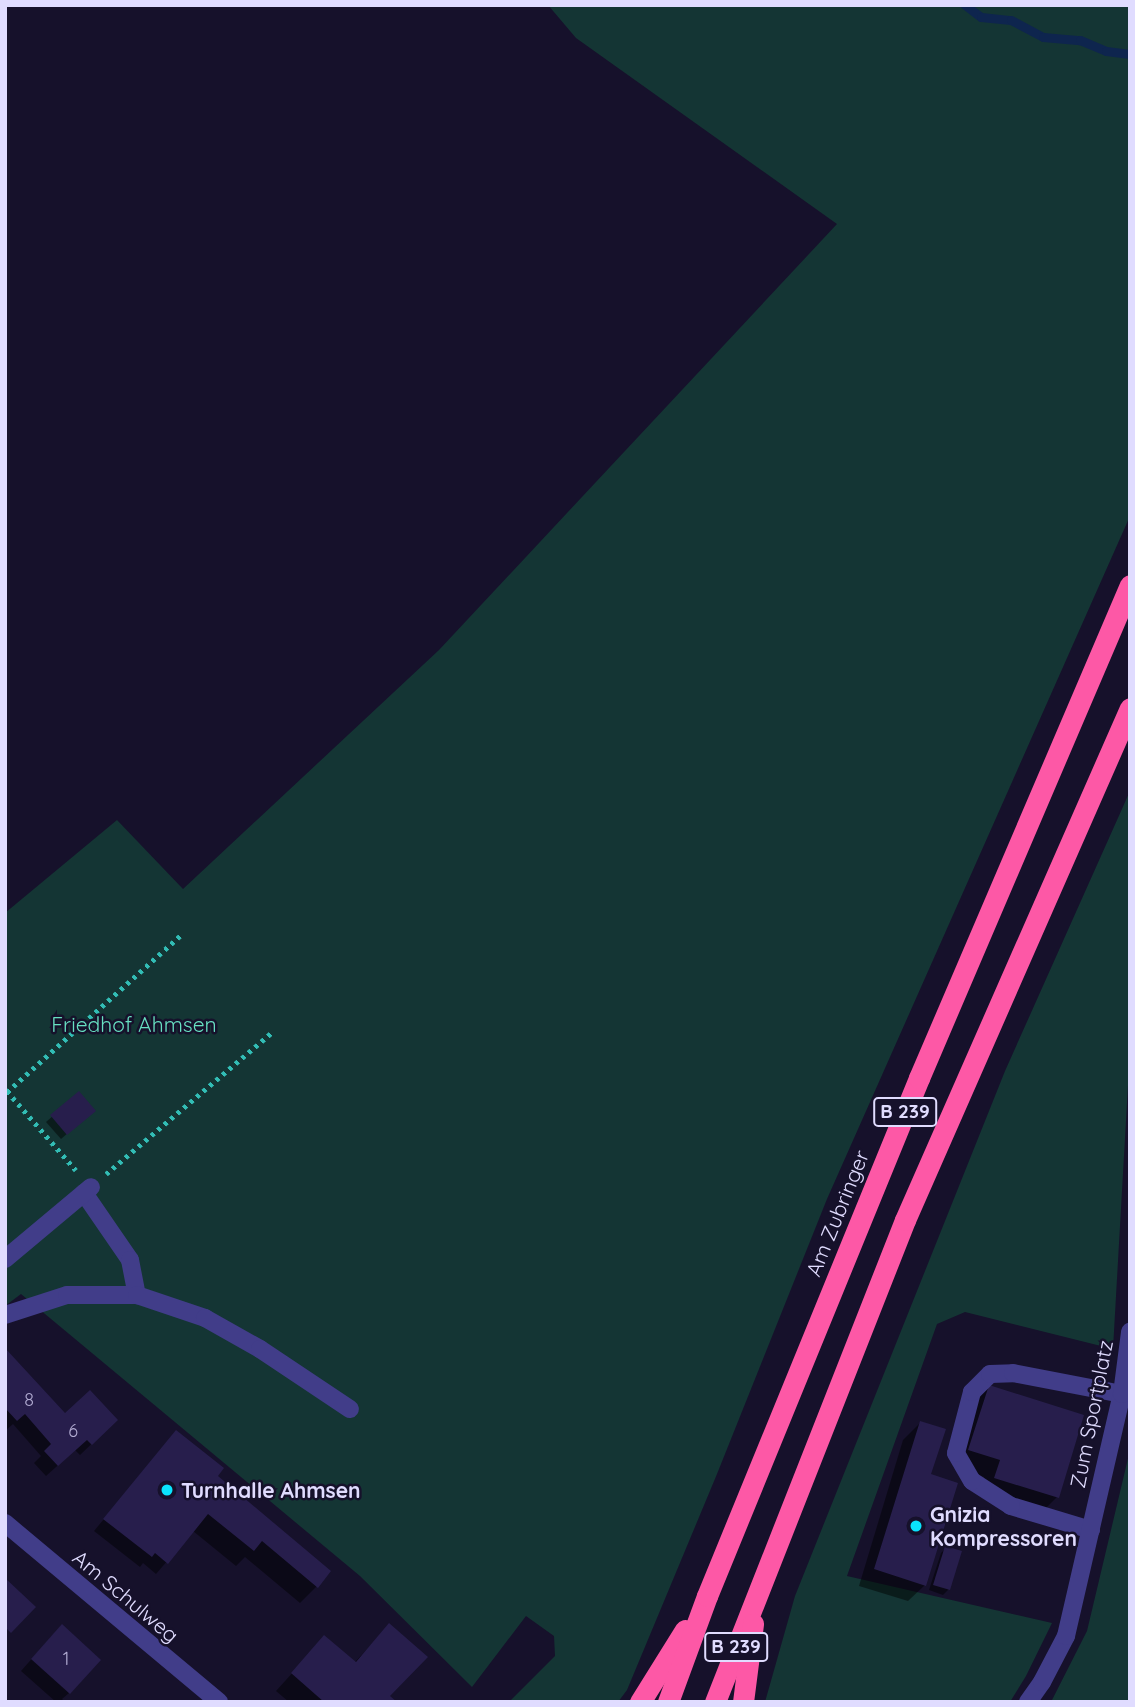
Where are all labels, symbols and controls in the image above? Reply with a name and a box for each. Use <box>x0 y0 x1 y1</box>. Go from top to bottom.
park label: Friedhof Ahmsen <box>51 1011 217 1037</box>
road number: B 239 <box>872 1096 938 1128</box>
street label: Am Zubringer <box>800 1146 874 1280</box>
street label: Zum Sportplatz <box>1064 1338 1118 1490</box>
house number: 8 <box>24 1389 34 1411</box>
house number: 6 <box>68 1420 78 1442</box>
place label: Turnhalle Ahmsen <box>181 1477 361 1503</box>
marker: Turnhalle Ahmsen <box>159 1482 175 1498</box>
place label: Gnizia Kompressoren <box>930 1501 1077 1551</box>
marker: Gnizia Kompressoren <box>908 1518 924 1534</box>
street label: Am Schulweg <box>68 1545 184 1647</box>
road number: B 239 <box>703 1632 769 1662</box>
house number: 1 <box>63 1648 69 1670</box>

